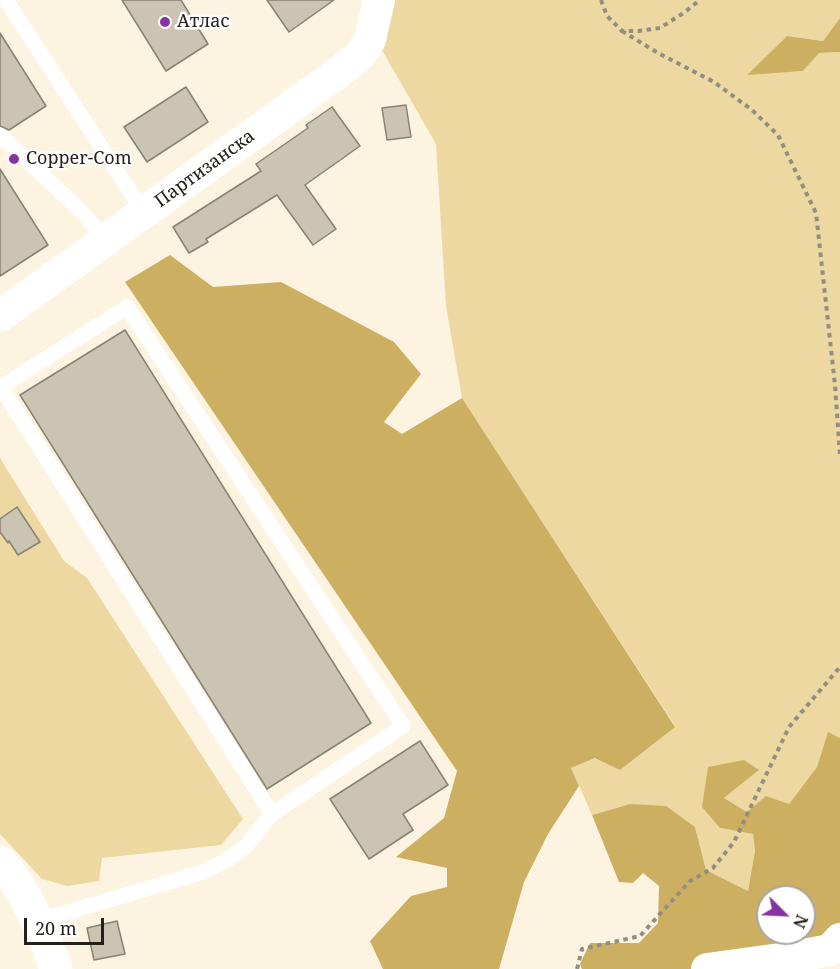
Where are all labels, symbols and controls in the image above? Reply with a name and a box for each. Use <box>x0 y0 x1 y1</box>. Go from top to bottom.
place label: Атлас <box>177 11 229 33</box>
marker: Атлас <box>158 15 172 29</box>
street label: Партизанска <box>151 126 259 212</box>
place label: Copper-Com <box>26 148 132 170</box>
marker: Copper-Com <box>7 152 21 166</box>
north arrow <box>756 885 816 945</box>
scale bar <box>27 906 106 944</box>
text: N <box>788 911 813 932</box>
text: 20 m <box>35 916 77 940</box>

